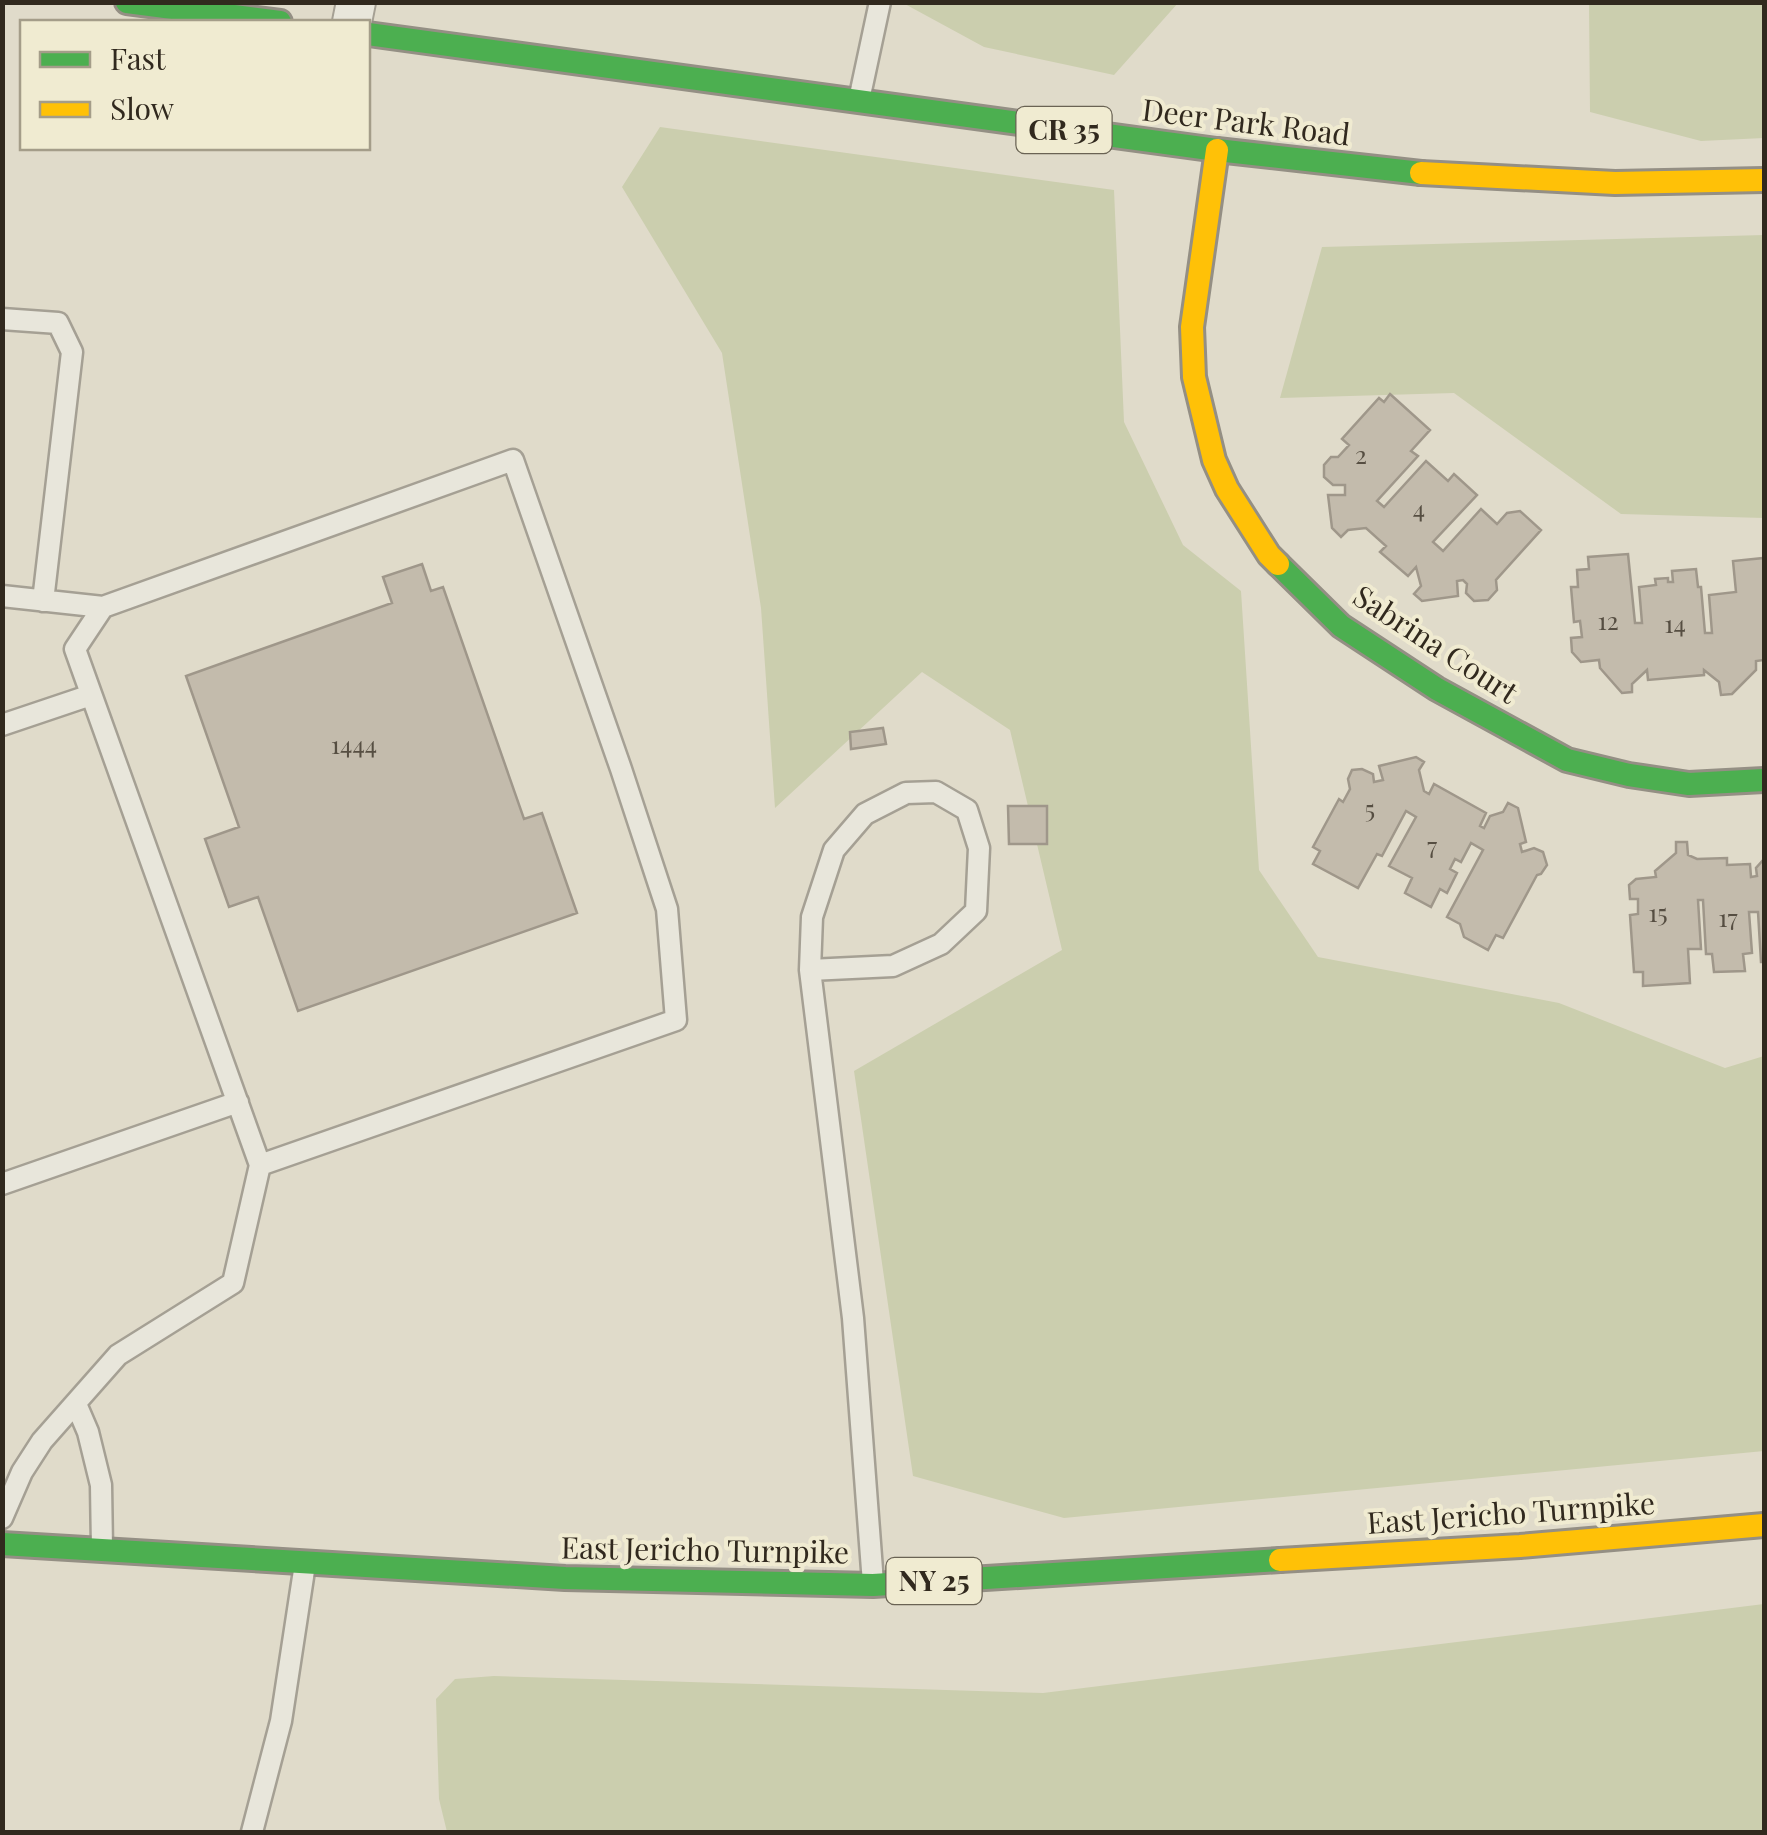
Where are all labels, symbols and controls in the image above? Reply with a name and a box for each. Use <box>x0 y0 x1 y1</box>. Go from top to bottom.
legend <box>20 20 370 150</box>
text: Fast <box>110 38 166 78</box>
text: Slow <box>110 88 175 128</box>
street label: Deer Park Road <box>1140 88 1352 154</box>
road number: CR 35 <box>1016 107 1112 153</box>
house number: 2 <box>1355 437 1367 470</box>
house number: 4 <box>1413 491 1425 524</box>
street label: Sabrina Court <box>1346 575 1526 712</box>
house number: 12 <box>1597 603 1619 636</box>
house number: 14 <box>1664 606 1686 639</box>
house number: 1444 <box>331 727 377 760</box>
house number: 5 <box>1365 791 1375 824</box>
house number: 7 <box>1427 828 1437 861</box>
house number: 15 <box>1648 895 1668 928</box>
house number: 17 <box>1718 900 1738 933</box>
street label: East Jericho Turnpike <box>1366 1482 1656 1542</box>
street label: East Jericho Turnpike <box>560 1526 850 1572</box>
road number: NY 25 <box>886 1558 982 1604</box>

